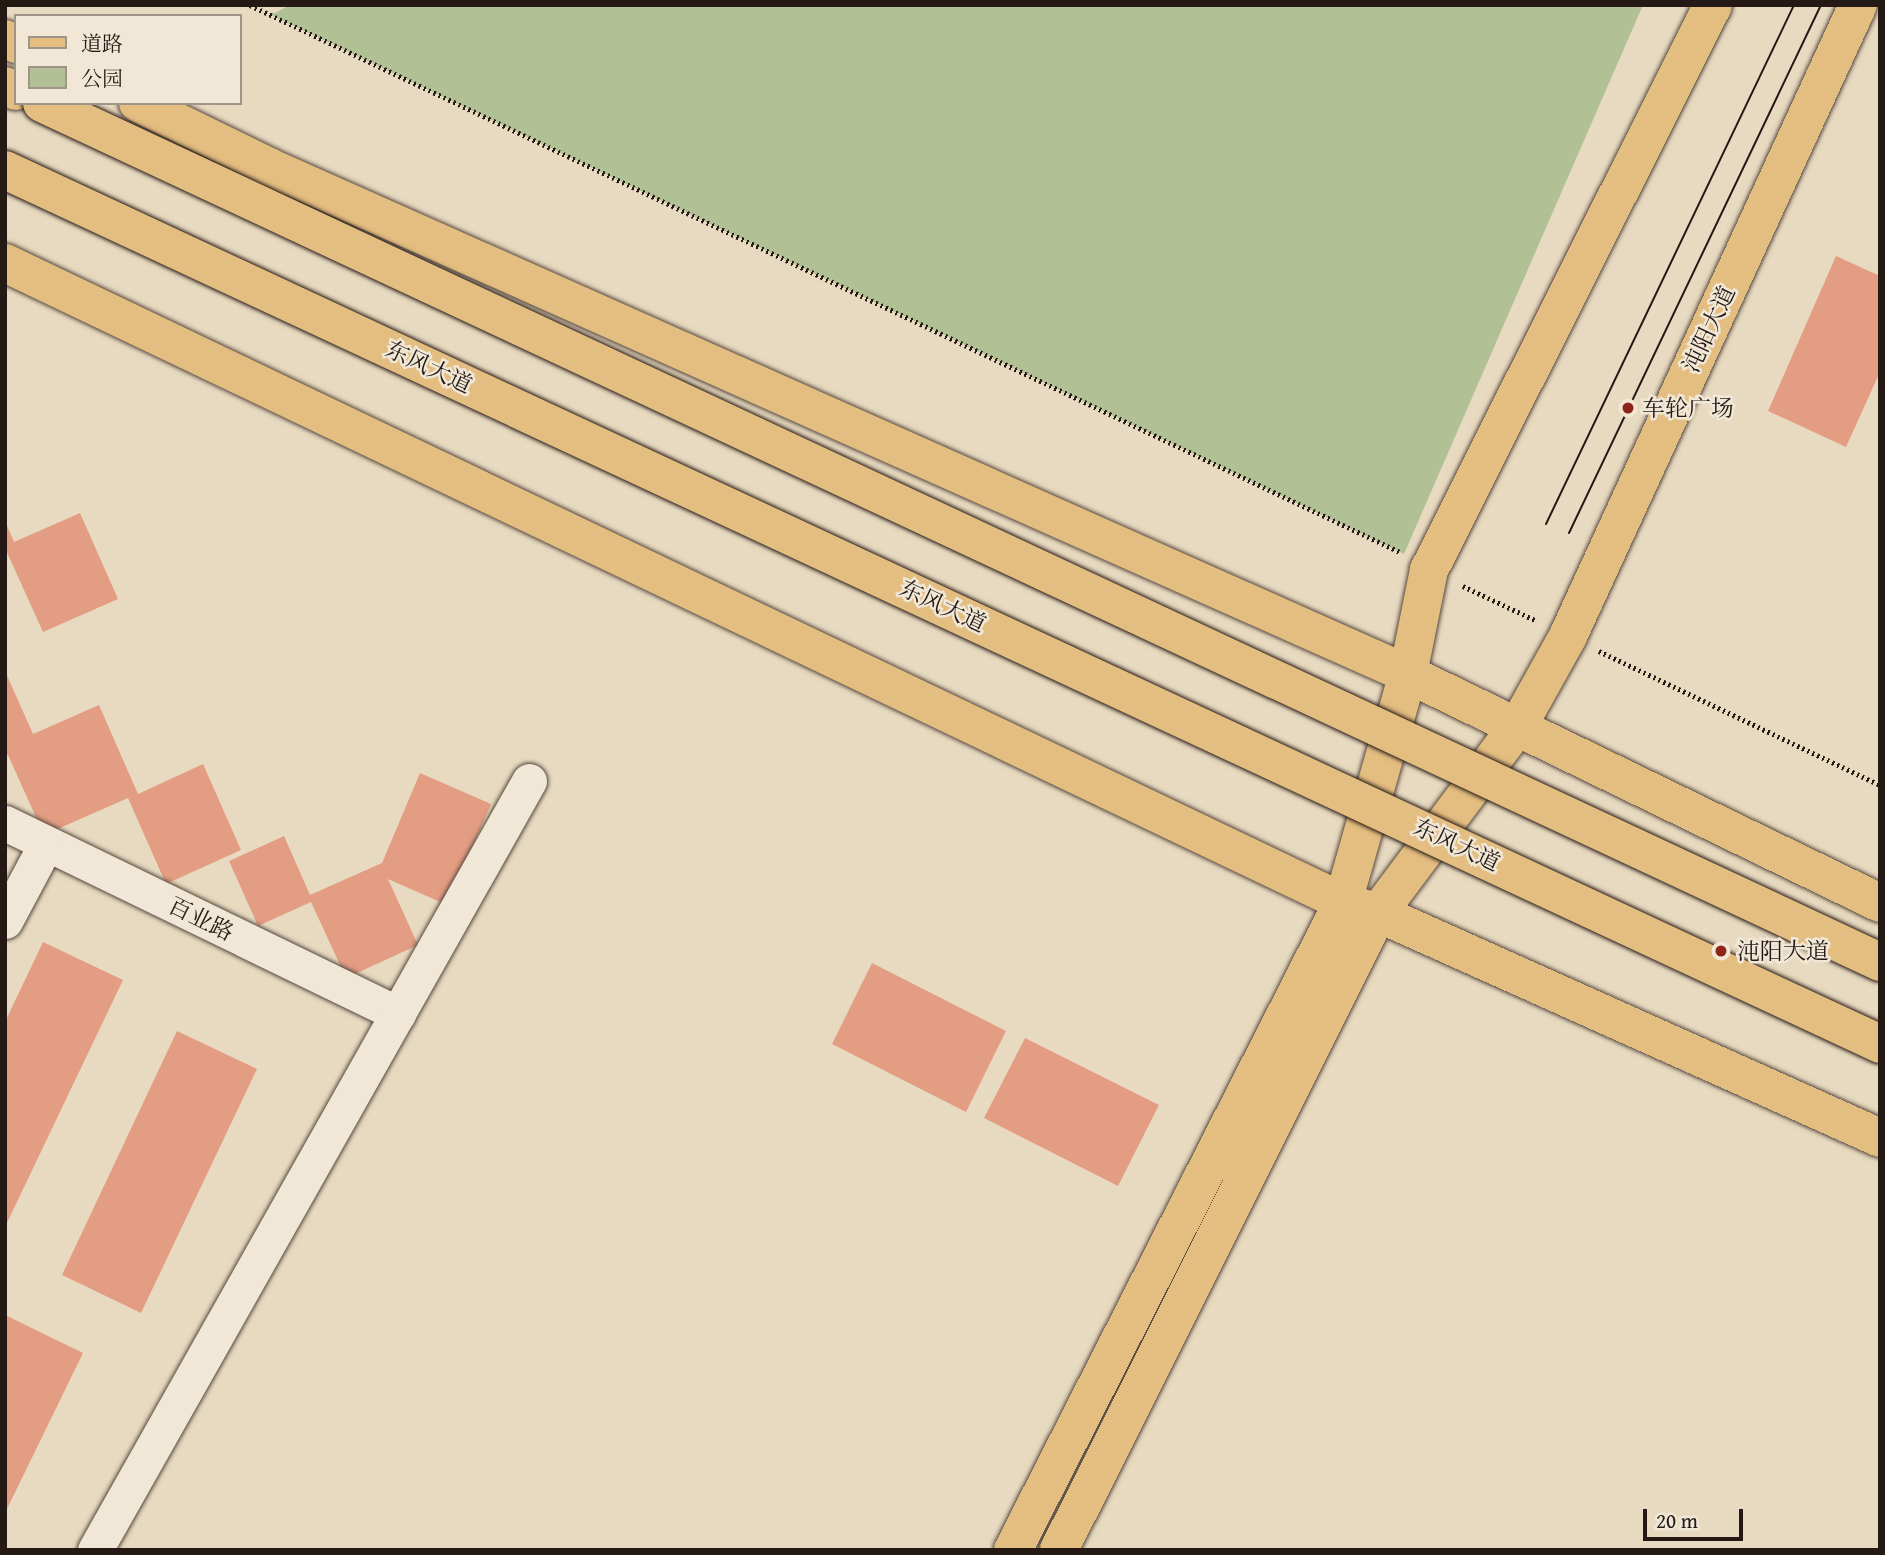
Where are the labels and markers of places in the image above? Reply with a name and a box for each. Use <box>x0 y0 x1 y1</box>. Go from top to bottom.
place label: 车轮广场 <box>1642 394 1734 422</box>
marker: 车轮广场 <box>1620 400 1636 416</box>
place label: 沌阳大道 <box>1737 937 1829 965</box>
marker: 沌阳大道 <box>1711 941 1731 961</box>

